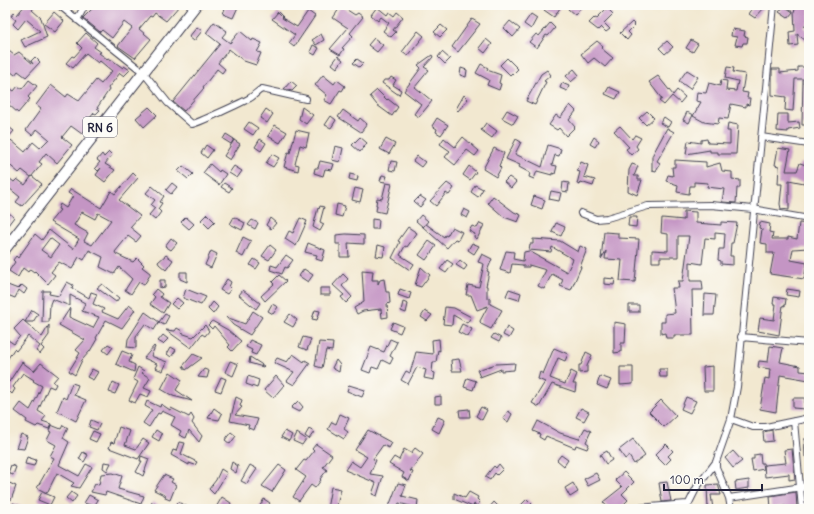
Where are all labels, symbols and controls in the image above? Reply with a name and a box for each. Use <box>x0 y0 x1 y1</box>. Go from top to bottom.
road number: RN 6 <box>83 117 117 137</box>
scale bar <box>664 466 762 492</box>
text: 100 m <box>670 472 704 487</box>

